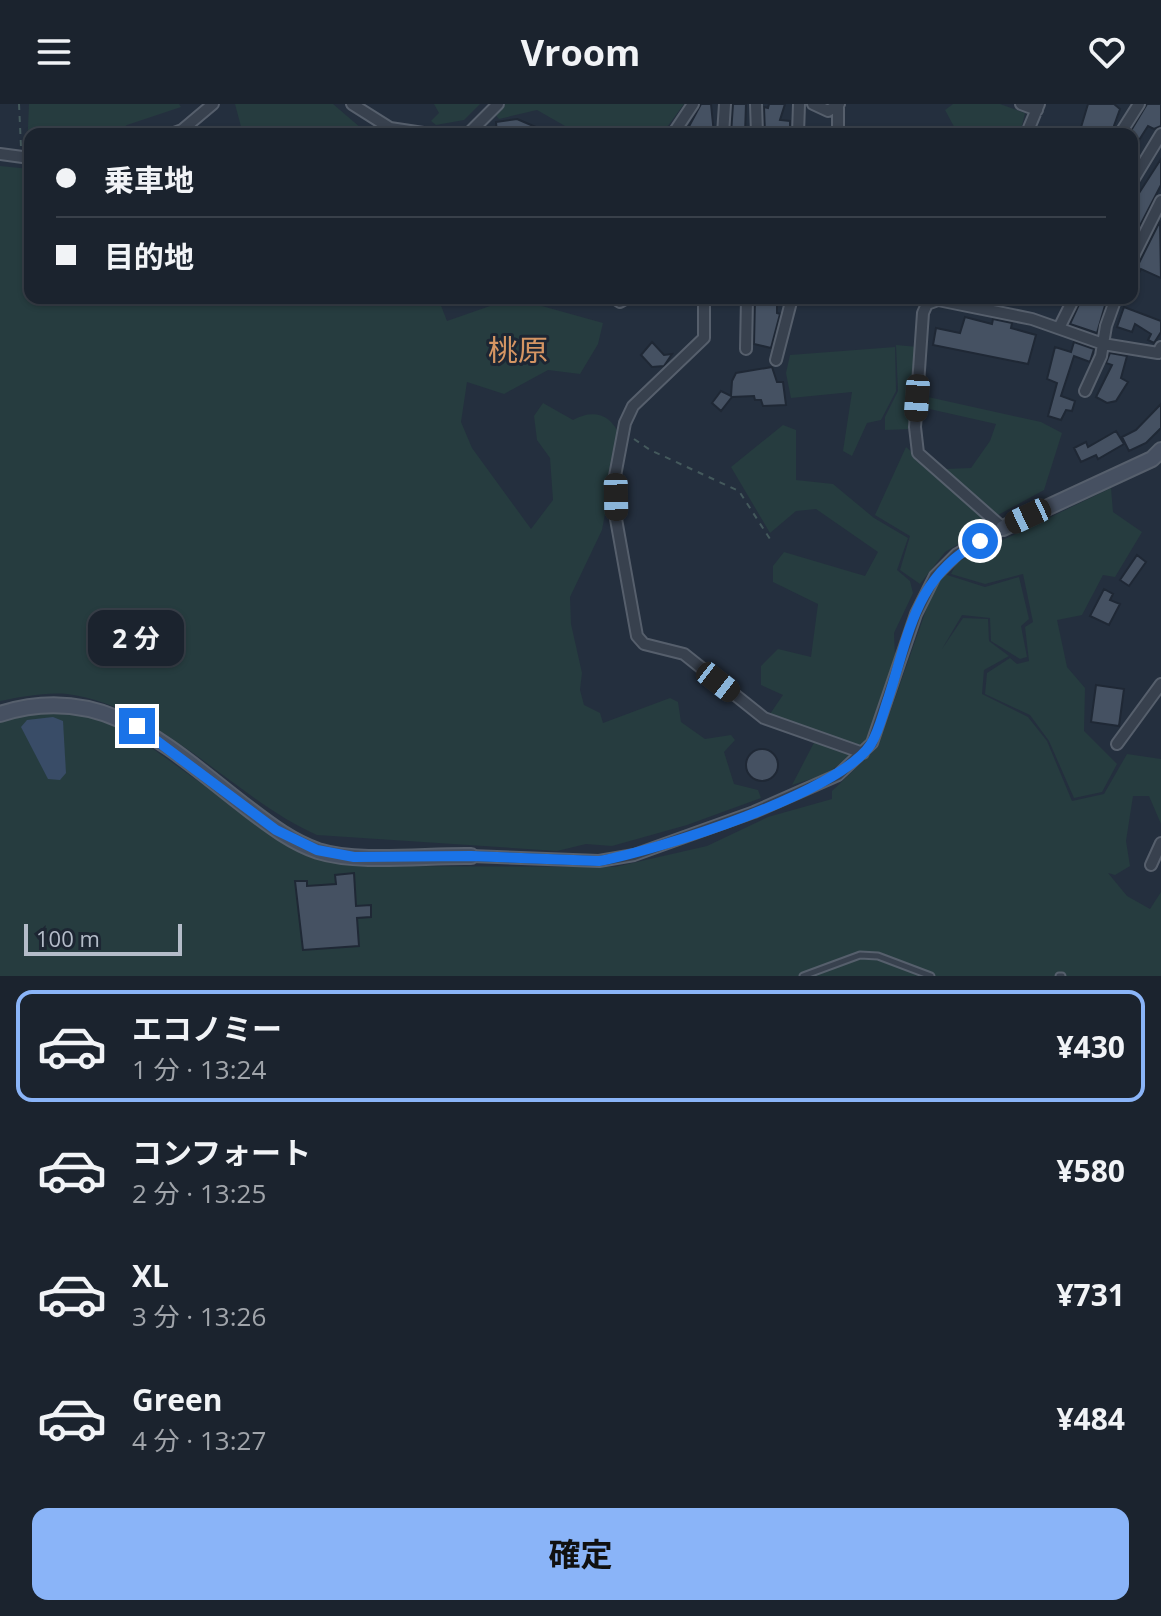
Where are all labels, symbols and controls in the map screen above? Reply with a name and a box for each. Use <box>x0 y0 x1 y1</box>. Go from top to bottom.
text: Vroom <box>521 28 640 77</box>
icon: menu <box>32 30 76 74</box>
icon: heart <box>1085 30 1129 74</box>
text: 乗車地 <box>104 159 194 200</box>
text: 目的地 <box>104 236 194 277</box>
district label: 桃原 <box>488 329 548 370</box>
car <box>903 373 931 423</box>
car <box>604 473 628 521</box>
car <box>1001 495 1055 537</box>
route start <box>962 523 998 559</box>
callout: 2 分 <box>89 610 185 666</box>
text: 2 分 <box>112 620 160 656</box>
car <box>692 658 744 706</box>
route end <box>119 708 155 744</box>
scale bar <box>24 920 182 956</box>
text: 100 m <box>36 923 100 953</box>
text: エコノミー <box>132 1008 282 1049</box>
icon: car <box>36 1010 108 1082</box>
text: ¥430 <box>1056 1026 1125 1067</box>
text: 1 分 · 13:24 <box>132 1051 266 1087</box>
text: コンフォート <box>132 1132 311 1173</box>
icon: car <box>36 1134 108 1206</box>
text: ¥580 <box>1056 1150 1125 1191</box>
text: 2 分 · 13:25 <box>132 1175 266 1211</box>
text: XL <box>132 1255 169 1296</box>
icon: car <box>36 1258 108 1330</box>
text: ¥731 <box>1056 1274 1125 1315</box>
text: 3 分 · 13:26 <box>132 1298 266 1334</box>
text: Green <box>132 1379 223 1420</box>
icon: car <box>36 1382 108 1454</box>
text: ¥484 <box>1056 1398 1125 1439</box>
text: 4 分 · 13:27 <box>132 1422 266 1458</box>
button: 確定 <box>32 1508 1129 1600</box>

